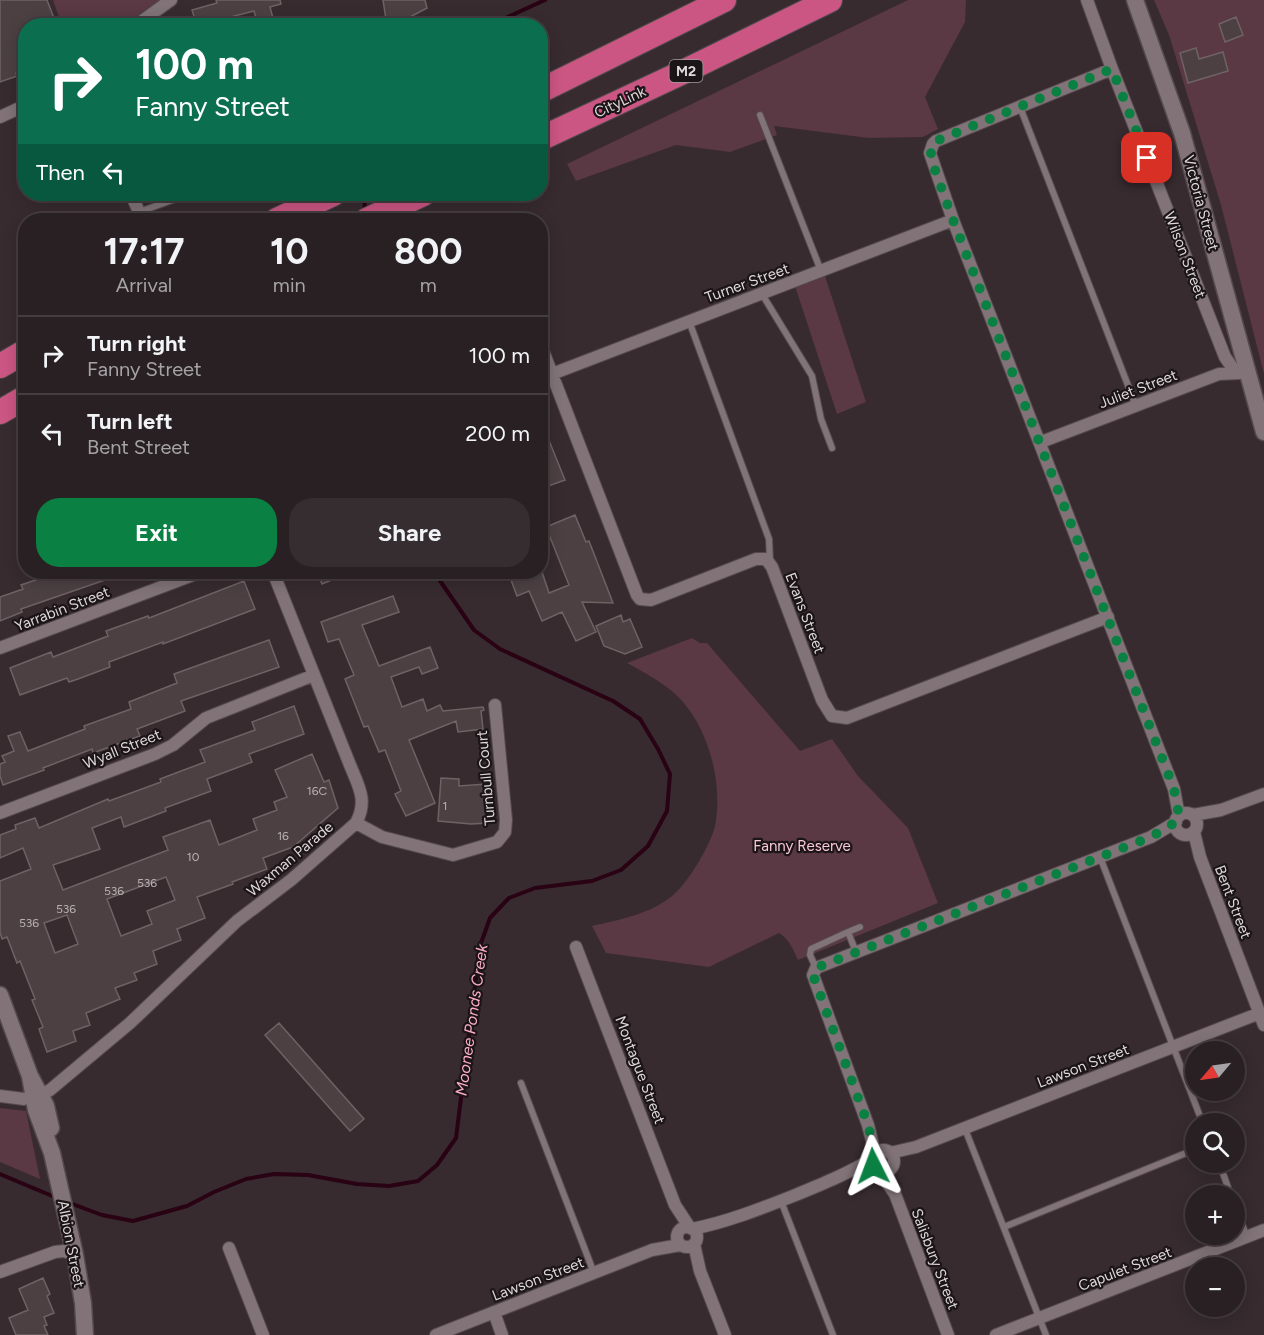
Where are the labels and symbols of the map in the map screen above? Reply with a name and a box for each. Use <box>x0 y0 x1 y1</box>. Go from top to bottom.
road number: M2 <box>670 60 702 82</box>
street label: CityLink <box>591 82 649 122</box>
pin <box>1121 132 1172 183</box>
street label: Victoria Street <box>1180 153 1222 253</box>
street label: Wilson Street <box>1160 209 1210 301</box>
street label: Turner Street <box>702 259 792 307</box>
street label: Juliet Street <box>1096 366 1180 412</box>
street label: Evans Street <box>781 570 829 656</box>
street label: Yarrabin Street <box>12 583 112 635</box>
street label: Wyall Street <box>81 725 164 773</box>
street label: Turnbull Court <box>473 729 499 826</box>
house number: 16C <box>307 784 328 798</box>
house number: 1 <box>443 799 447 813</box>
street label: Waxman Parade <box>243 818 337 900</box>
house number: 16 <box>277 829 289 843</box>
park label: Fanny Reserve <box>753 837 851 855</box>
house number: 10 <box>187 850 200 864</box>
street label: Bent Street <box>1211 863 1255 942</box>
house number: 536 <box>137 876 157 890</box>
house number: 536 <box>104 884 124 898</box>
house number: 536 <box>56 902 76 916</box>
house number: 536 <box>19 916 39 930</box>
water label: Moonee Ponds Creek <box>451 942 492 1097</box>
street label: Montague Street <box>611 1014 669 1127</box>
street label: Lawson Street <box>1035 1040 1132 1092</box>
north arrow <box>1185 1041 1245 1101</box>
position arrow <box>841 1134 905 1198</box>
street label: Albion Street <box>54 1199 88 1289</box>
street label: Salisbury Street <box>908 1206 963 1312</box>
street label: Capulet Street <box>1076 1243 1175 1295</box>
street label: Lawson Street <box>490 1253 587 1305</box>

